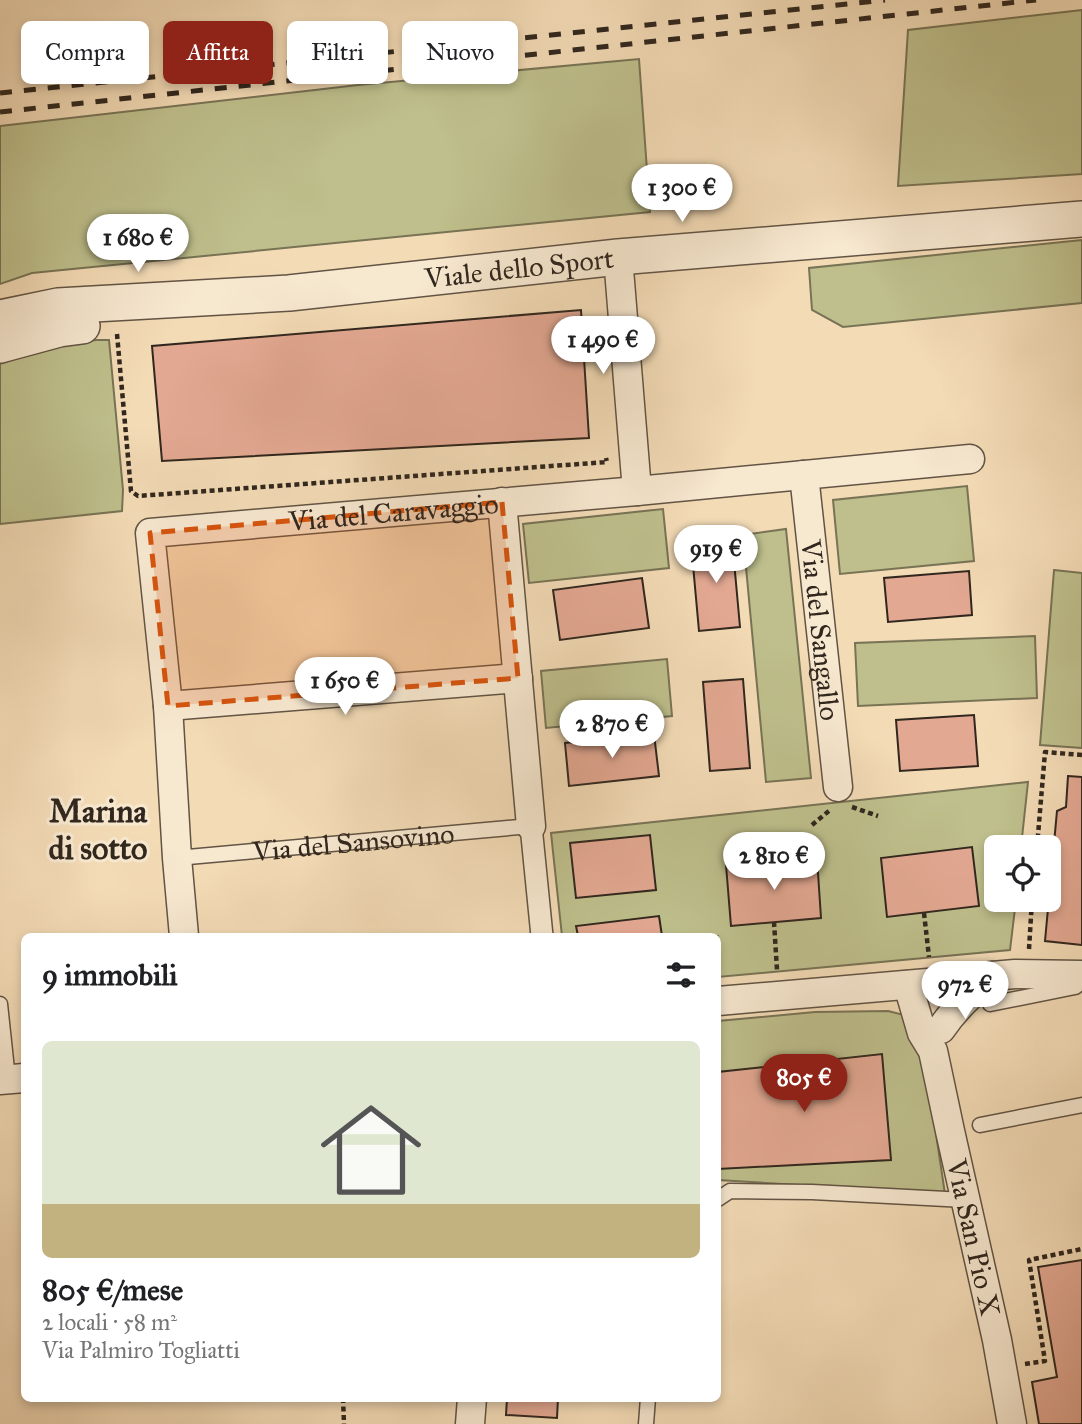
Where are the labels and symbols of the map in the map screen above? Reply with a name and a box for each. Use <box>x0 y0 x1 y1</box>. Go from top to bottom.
pin: 1 300 € <box>617 164 747 224</box>
pin: 1 680 € <box>73 215 203 274</box>
street label: Viale dello Sport <box>422 240 616 296</box>
pin: 1 490 € <box>538 316 668 376</box>
street label: Via del Caravaggio <box>286 486 500 539</box>
pin: 919 € <box>667 526 765 585</box>
street label: Via del Sangallo <box>794 537 848 722</box>
pin: 1 650 € <box>280 658 410 717</box>
pin: 2 870 € <box>547 700 677 760</box>
district label: Marina di sotto <box>49 792 149 868</box>
street label: Via del Sansovino <box>250 816 456 869</box>
pin: 2 810 € <box>709 832 839 892</box>
pin: 972 € <box>916 962 1014 1021</box>
pin: 805 € <box>755 1054 853 1114</box>
street label: Via San Pio X <box>939 1155 1009 1320</box>

